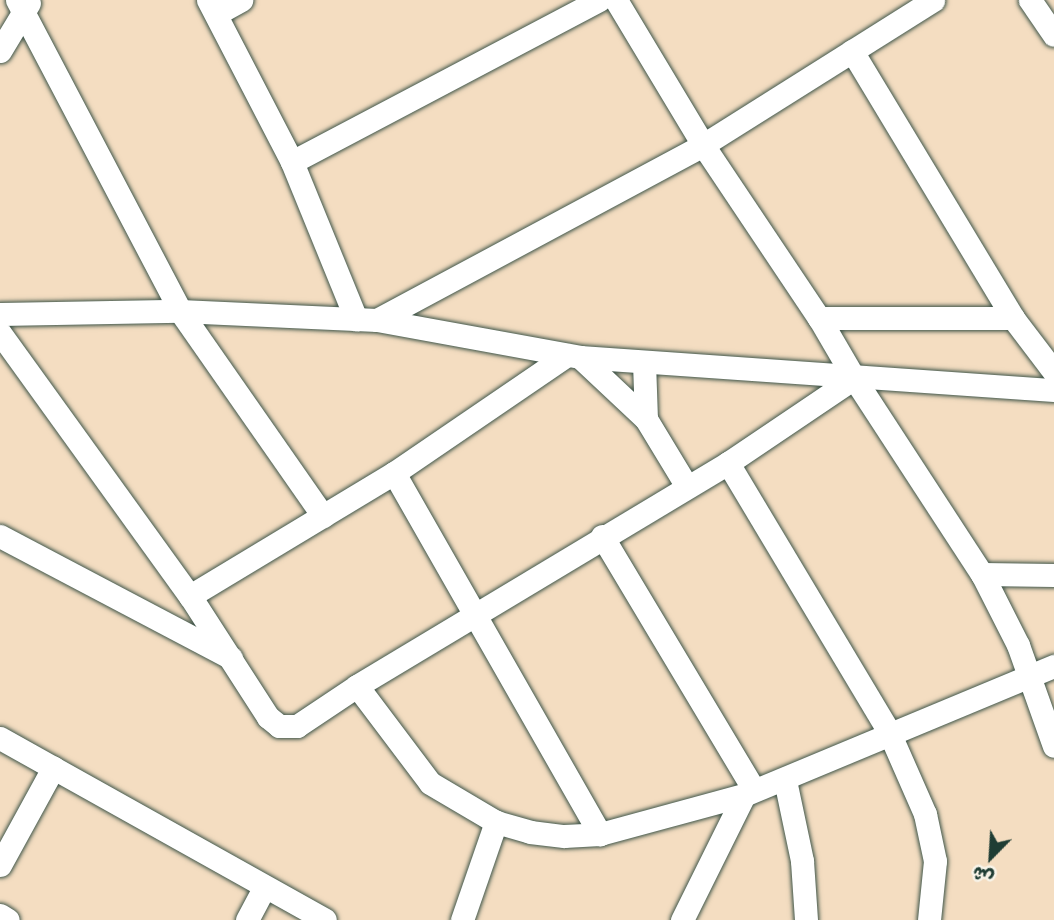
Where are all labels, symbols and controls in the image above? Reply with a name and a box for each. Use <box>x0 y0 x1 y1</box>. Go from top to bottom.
north arrow <box>956 822 1026 892</box>
text: ش <box>968 861 997 892</box>

